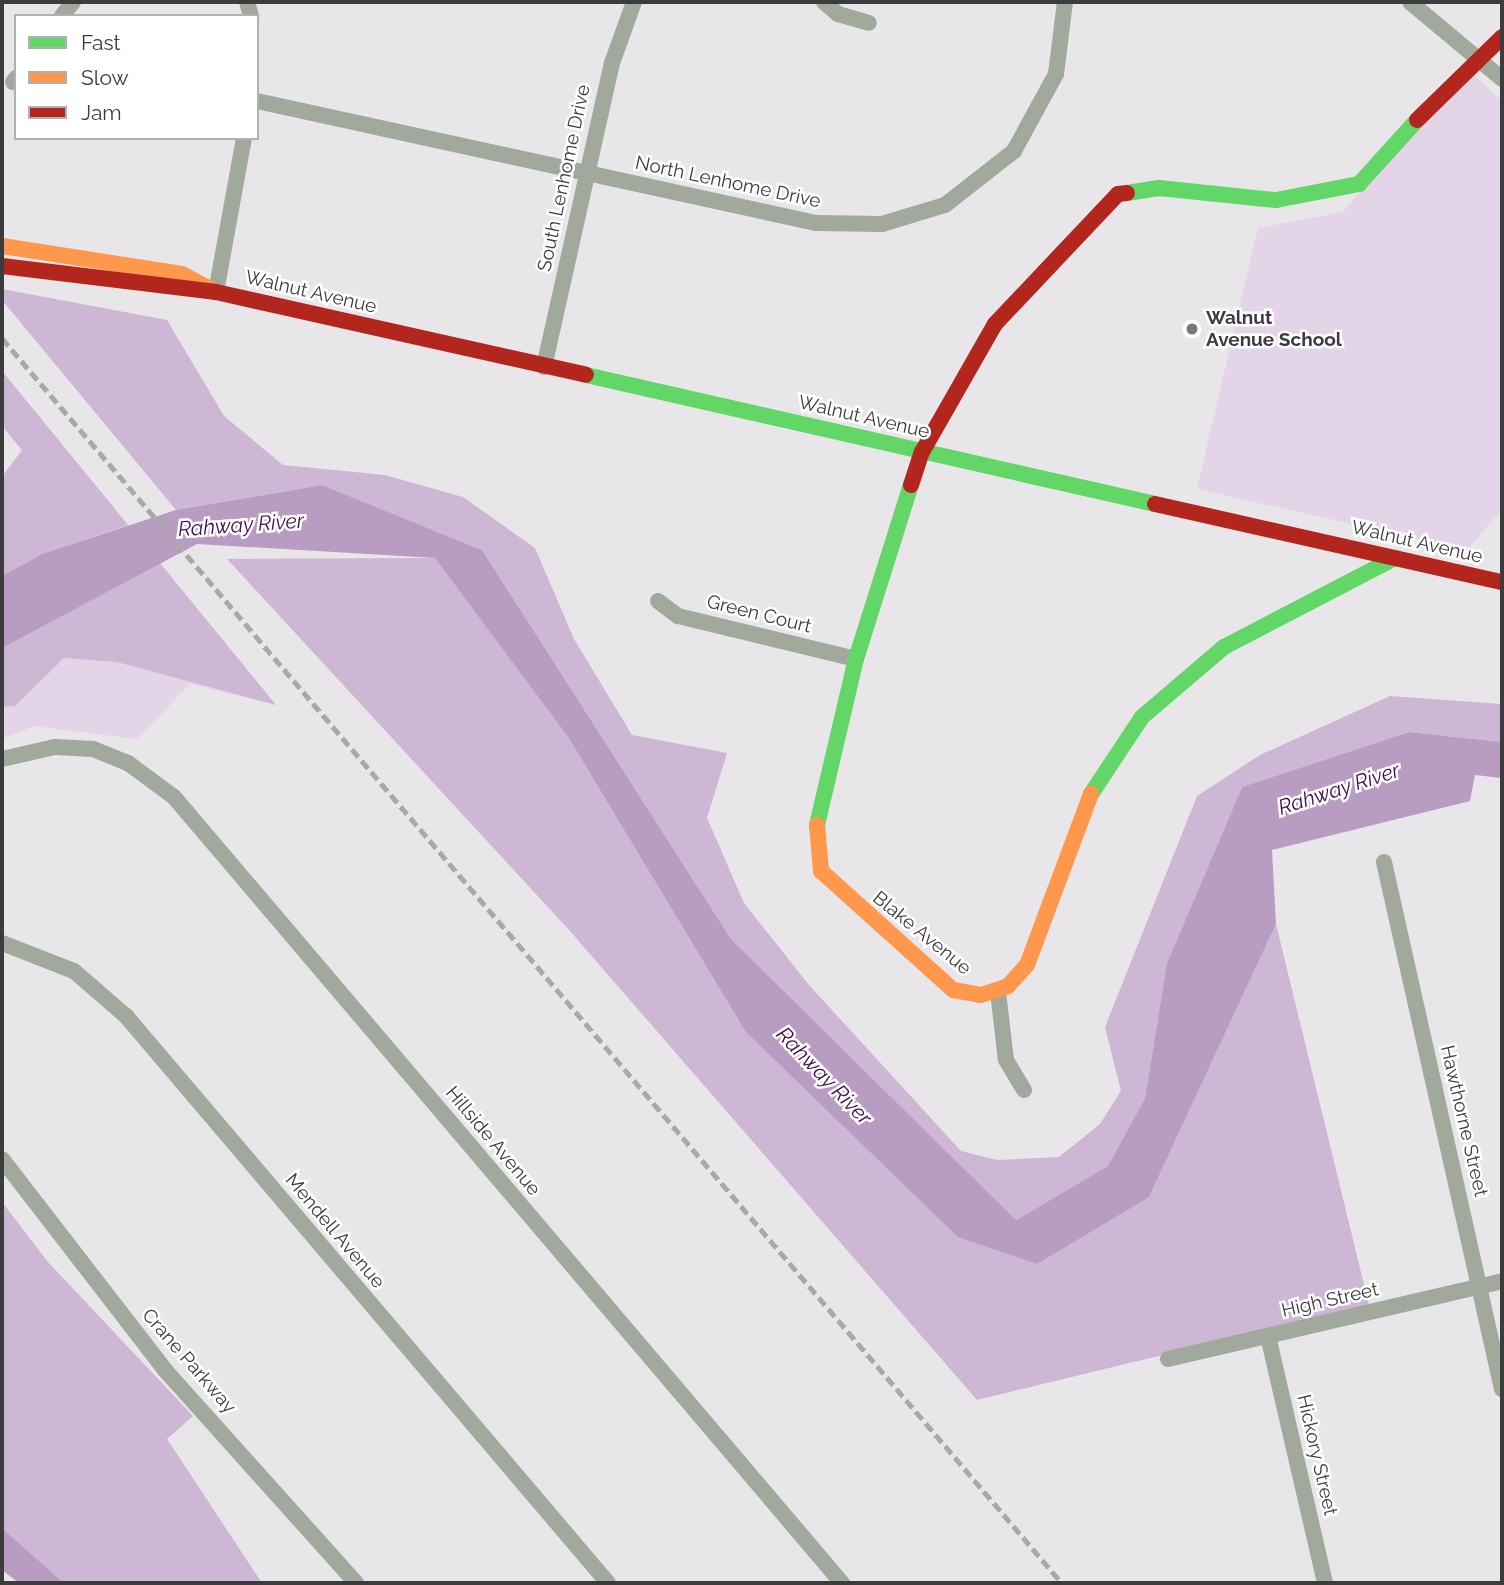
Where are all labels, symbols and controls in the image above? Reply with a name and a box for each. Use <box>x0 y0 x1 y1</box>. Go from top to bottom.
legend <box>14 14 259 140</box>
text: Fast <box>81 30 121 55</box>
text: Slow <box>81 65 129 90</box>
street label: South Lenhome Drive <box>533 82 595 274</box>
text: Jam <box>81 100 122 125</box>
street label: North Lenhome Drive <box>633 151 823 213</box>
street label: Walnut Avenue <box>243 266 379 318</box>
place label: Walnut Avenue School <box>1206 307 1342 351</box>
marker: Walnut Avenue School <box>1184 321 1200 337</box>
street label: Walnut Avenue <box>796 391 932 443</box>
water label: Rahway River <box>177 508 305 542</box>
street label: Walnut Avenue <box>1349 516 1485 568</box>
street label: Green Court <box>704 590 814 638</box>
water label: Rahway River <box>1275 757 1403 821</box>
street label: Blake Avenue <box>868 886 976 980</box>
water label: Rahway River <box>771 1022 877 1130</box>
street label: Hawthorne Street <box>1436 1043 1492 1199</box>
street label: Hillside Avenue <box>440 1081 546 1201</box>
street label: Mendell Avenue <box>280 1169 390 1293</box>
street label: High Street <box>1279 1278 1381 1322</box>
street label: Crane Parkway <box>137 1304 241 1418</box>
street label: Hickory Street <box>1292 1392 1342 1518</box>

